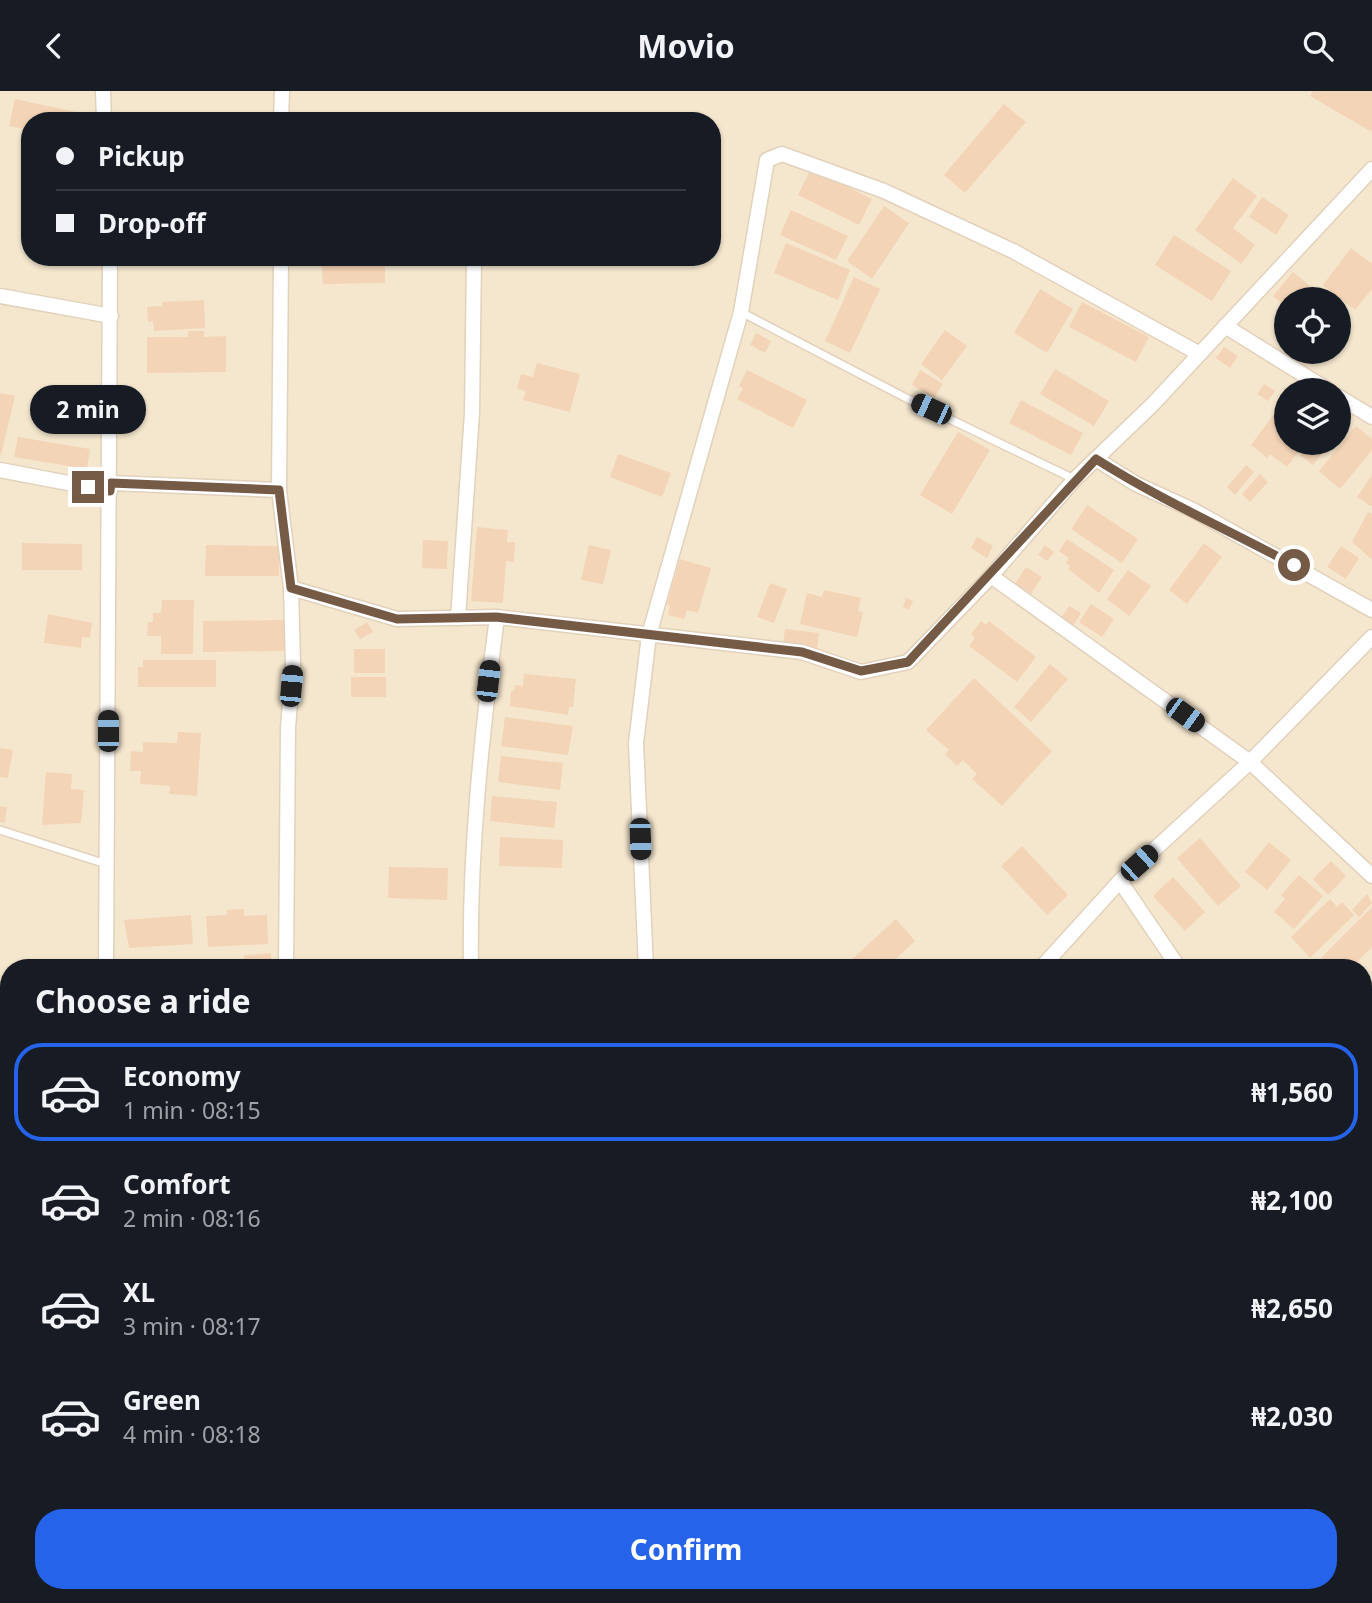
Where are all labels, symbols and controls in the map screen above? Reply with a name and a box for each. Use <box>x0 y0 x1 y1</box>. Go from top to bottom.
text: Movio <box>637 24 735 67</box>
icon: back <box>35 27 73 65</box>
icon: search <box>1299 27 1337 65</box>
text: Pickup <box>98 138 185 174</box>
text: Drop-off <box>98 205 205 241</box>
map controls <box>1274 287 1351 455</box>
button: locate <box>1274 287 1351 364</box>
button: layers <box>1274 378 1351 455</box>
callout: 2 min <box>30 385 146 435</box>
car <box>908 391 955 427</box>
text: 2 min <box>56 393 120 425</box>
route end <box>72 471 104 503</box>
route start <box>1278 549 1310 581</box>
car <box>476 659 501 703</box>
car <box>279 664 304 708</box>
car <box>1162 694 1209 736</box>
car <box>98 710 119 752</box>
car <box>629 818 652 860</box>
car <box>1117 841 1162 885</box>
text: Choose a ride <box>35 979 251 1022</box>
text: Economy <box>123 1058 241 1094</box>
icon: car <box>39 1061 102 1124</box>
text: ₦1,560 <box>1251 1074 1333 1110</box>
text: 1 min · 08:15 <box>123 1094 261 1126</box>
text: Comfort <box>123 1166 231 1202</box>
icon: car <box>39 1169 102 1232</box>
text: ₦2,100 <box>1251 1182 1333 1218</box>
text: 2 min · 08:16 <box>123 1202 261 1234</box>
text: XL <box>123 1274 155 1310</box>
icon: car <box>39 1277 102 1340</box>
text: ₦2,650 <box>1251 1290 1333 1326</box>
text: 3 min · 08:17 <box>123 1310 261 1342</box>
text: Green <box>123 1382 201 1418</box>
icon: car <box>39 1385 102 1448</box>
text: ₦2,030 <box>1251 1398 1333 1434</box>
text: 4 min · 08:18 <box>123 1418 261 1450</box>
button: Confirm <box>35 1509 1337 1589</box>

